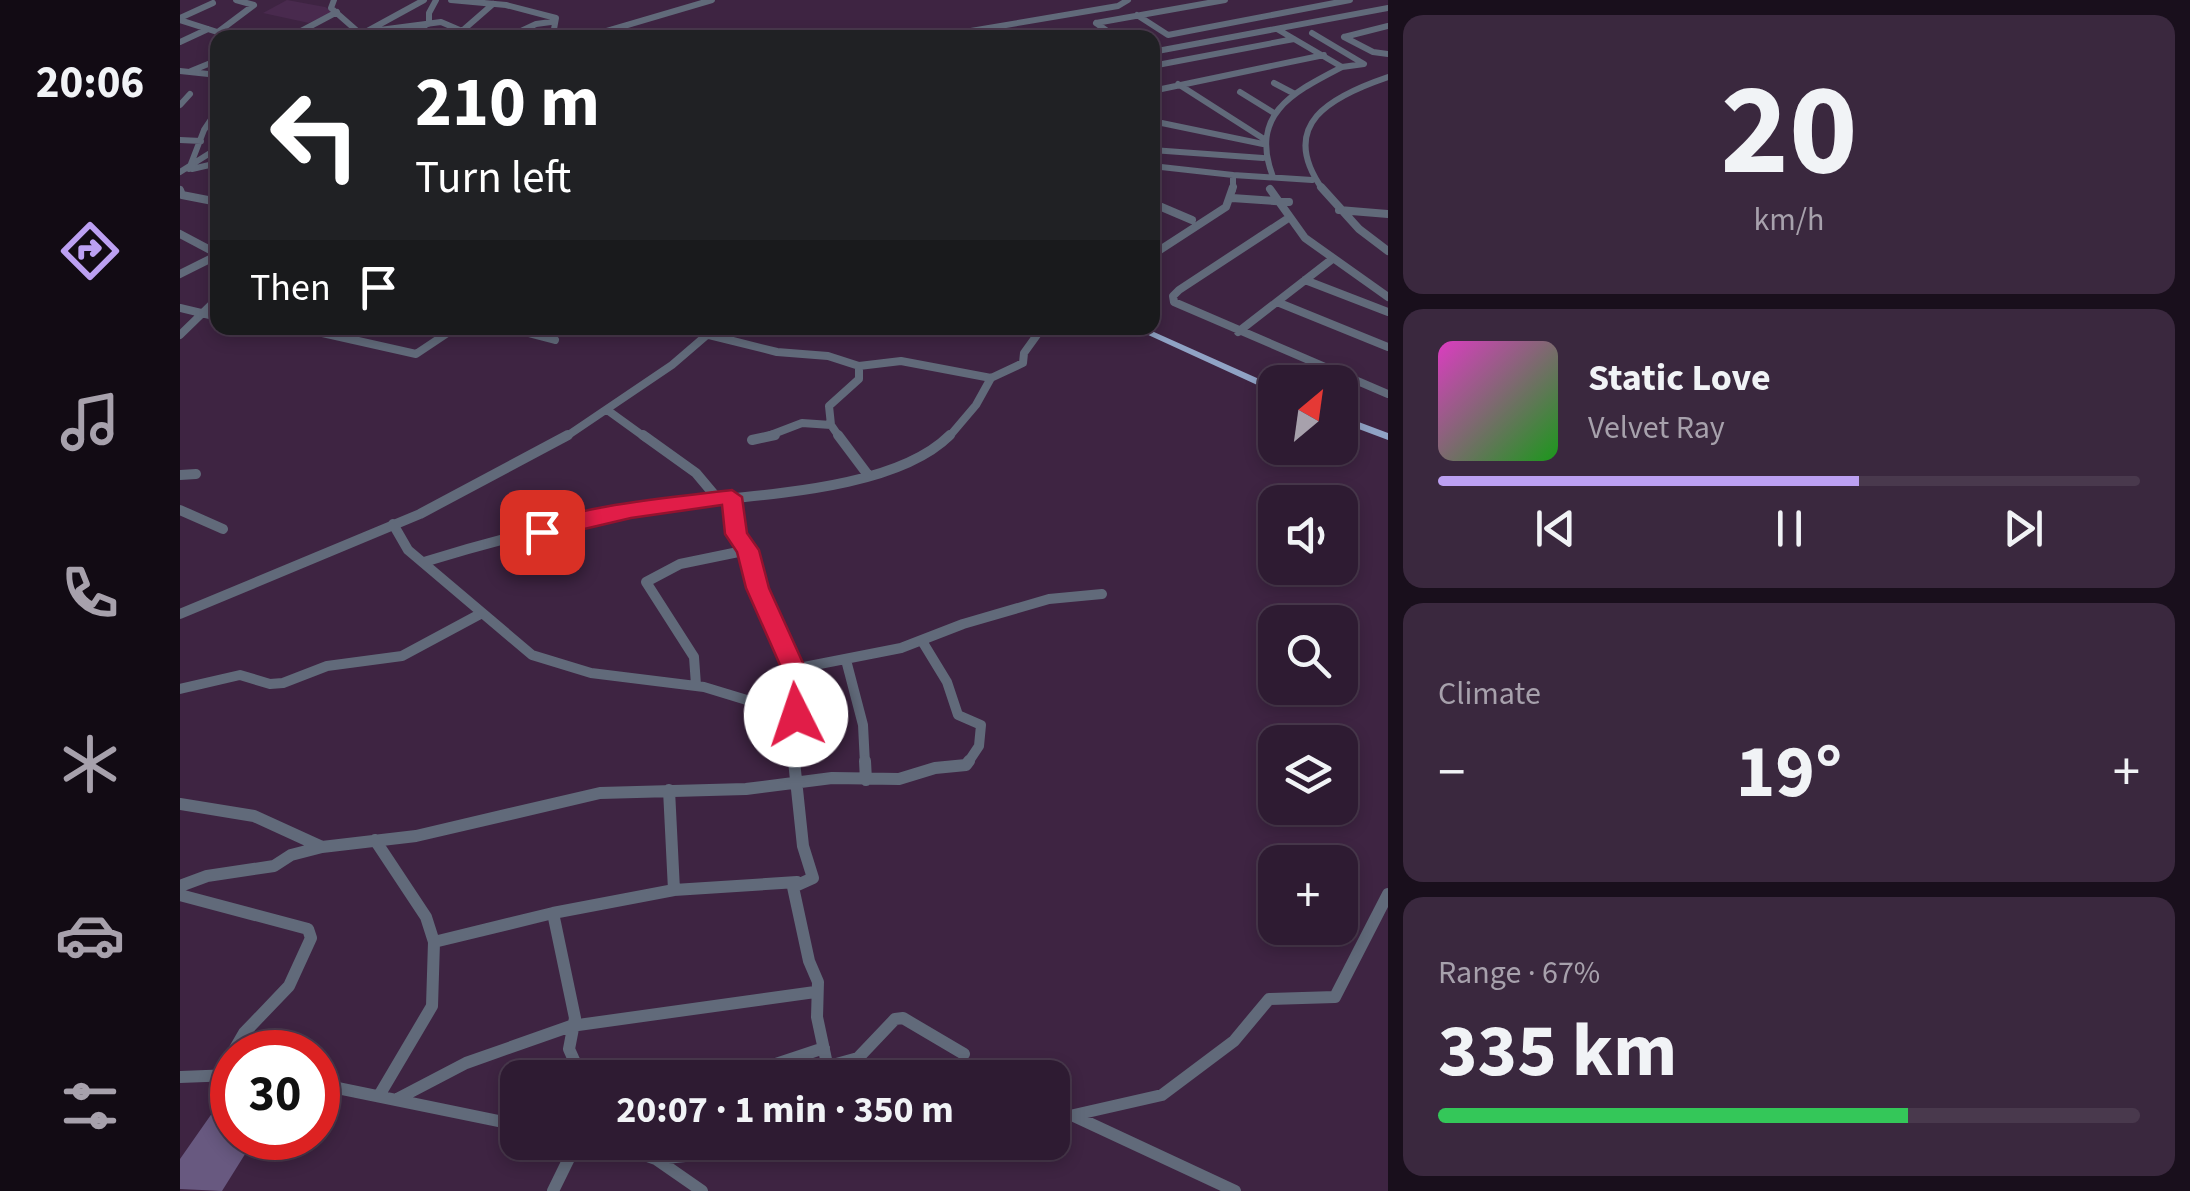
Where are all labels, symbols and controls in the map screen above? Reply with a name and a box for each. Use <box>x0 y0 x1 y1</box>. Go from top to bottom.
text: 20 <box>1720 39 1858 224</box>
text: 20:06 <box>36 51 144 115</box>
text: 210 m <box>415 53 600 153</box>
icon: left <box>250 70 380 200</box>
text: Turn left <box>415 146 571 210</box>
text: km/h <box>1754 197 1824 243</box>
icon: directions <box>55 216 125 286</box>
icon: arrive <box>351 260 406 315</box>
text: Then <box>250 261 331 315</box>
text: Static Love <box>1588 351 1771 405</box>
north arrow <box>1258 365 1358 465</box>
map controls <box>1258 365 1358 945</box>
icon: music <box>55 387 125 457</box>
text: Velvet Ray <box>1588 405 1725 451</box>
button: sound <box>1258 485 1358 585</box>
pin <box>500 490 585 575</box>
icon: previous <box>1528 501 1583 556</box>
icon: pause <box>1762 501 1817 556</box>
icon: next <box>1996 501 2051 556</box>
icon: arrive <box>515 505 570 560</box>
icon: phone <box>55 558 125 628</box>
button: search <box>1258 605 1358 705</box>
position arrow <box>744 663 848 767</box>
text: Climate <box>1438 671 1541 717</box>
text: 19° <box>1736 719 1842 826</box>
button: layers <box>1258 725 1358 825</box>
icon: climate <box>55 729 125 799</box>
text: − <box>1438 734 1465 812</box>
text: + <box>2113 734 2140 812</box>
button: + <box>1258 845 1358 945</box>
icon: car <box>55 900 125 970</box>
text: Range · 67% <box>1438 950 1600 996</box>
text: 335 km <box>1438 998 1677 1105</box>
speed limit sign: 30 <box>210 1030 340 1160</box>
icon: filters <box>55 1071 125 1141</box>
text: 20:07 · 1 min · 350 m <box>616 1083 954 1137</box>

